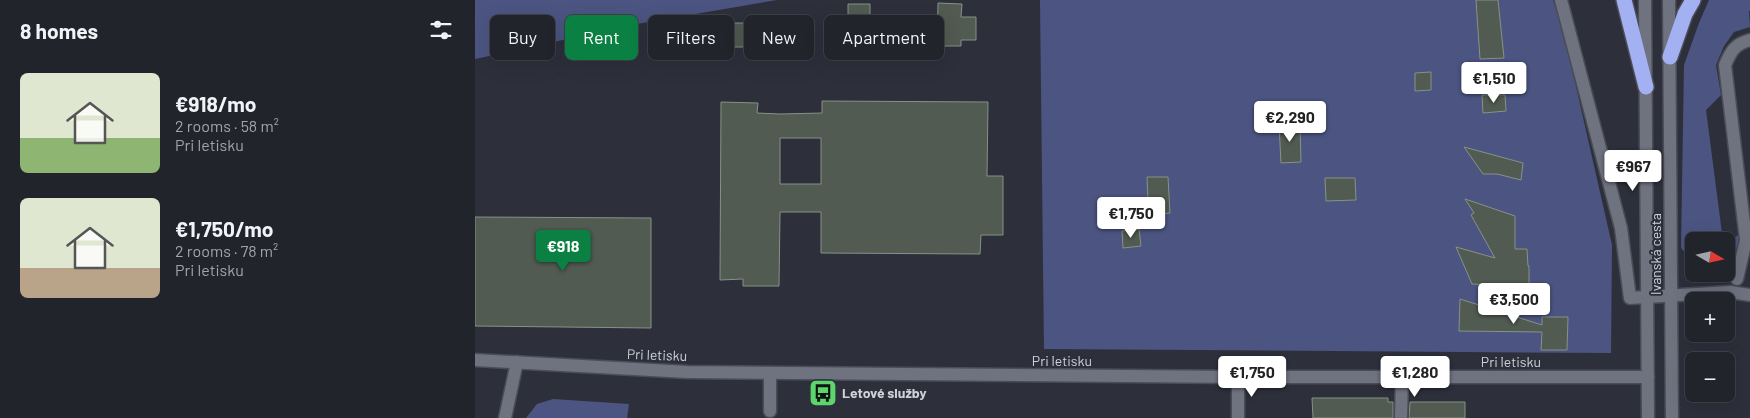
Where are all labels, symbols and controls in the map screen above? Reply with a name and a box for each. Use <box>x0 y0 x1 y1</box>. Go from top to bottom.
chip: Buy <box>490 15 555 60</box>
chip: Rent <box>565 15 638 60</box>
chip: Filters <box>648 15 734 60</box>
chip: New <box>744 15 814 60</box>
chip: Apartment <box>824 15 944 60</box>
icon: filters <box>427 16 455 44</box>
text: 8 homes <box>20 18 98 43</box>
pin: €1,510 <box>1453 62 1535 104</box>
text: €1,510 <box>1472 68 1516 87</box>
text: €918/mo <box>175 91 256 116</box>
icon: home <box>60 93 120 153</box>
pin: €2,290 <box>1249 100 1331 143</box>
text: €2,290 <box>1265 107 1315 126</box>
text: 2 rooms · 58 m² <box>175 116 279 135</box>
text: Pri letisku <box>175 135 244 154</box>
pin: €967 <box>1603 150 1663 192</box>
text: €967 <box>1615 156 1651 175</box>
pin: €1,750 <box>1090 196 1172 239</box>
text: €1,750 <box>1108 203 1154 222</box>
street label: Ivanská cesta <box>1647 213 1664 295</box>
text: €1,750/mo <box>175 216 274 241</box>
icon: home <box>60 218 120 278</box>
pin: €918 <box>533 230 593 272</box>
north arrow <box>1685 232 1735 282</box>
map controls <box>1685 232 1735 402</box>
text: €918 <box>547 236 579 255</box>
text: 2 rooms · 78 m² <box>175 241 278 260</box>
text: Pri letisku <box>175 260 244 279</box>
pin: €3,500 <box>1473 282 1555 325</box>
text: €3,500 <box>1489 289 1539 308</box>
button: + <box>1685 292 1735 342</box>
street label: Pri letisku <box>627 345 687 364</box>
street label: Pri letisku <box>1032 352 1092 369</box>
button: − <box>1685 352 1735 402</box>
street label: Pri letisku <box>1481 353 1541 370</box>
pin: €1,750 <box>1211 356 1293 398</box>
pin: €1,280 <box>1374 356 1456 398</box>
text: €1,750 <box>1229 362 1275 381</box>
text: €1,280 <box>1392 362 1438 381</box>
bus stop icon: Letové služby <box>808 378 838 408</box>
place label: Letové služby <box>842 384 927 401</box>

